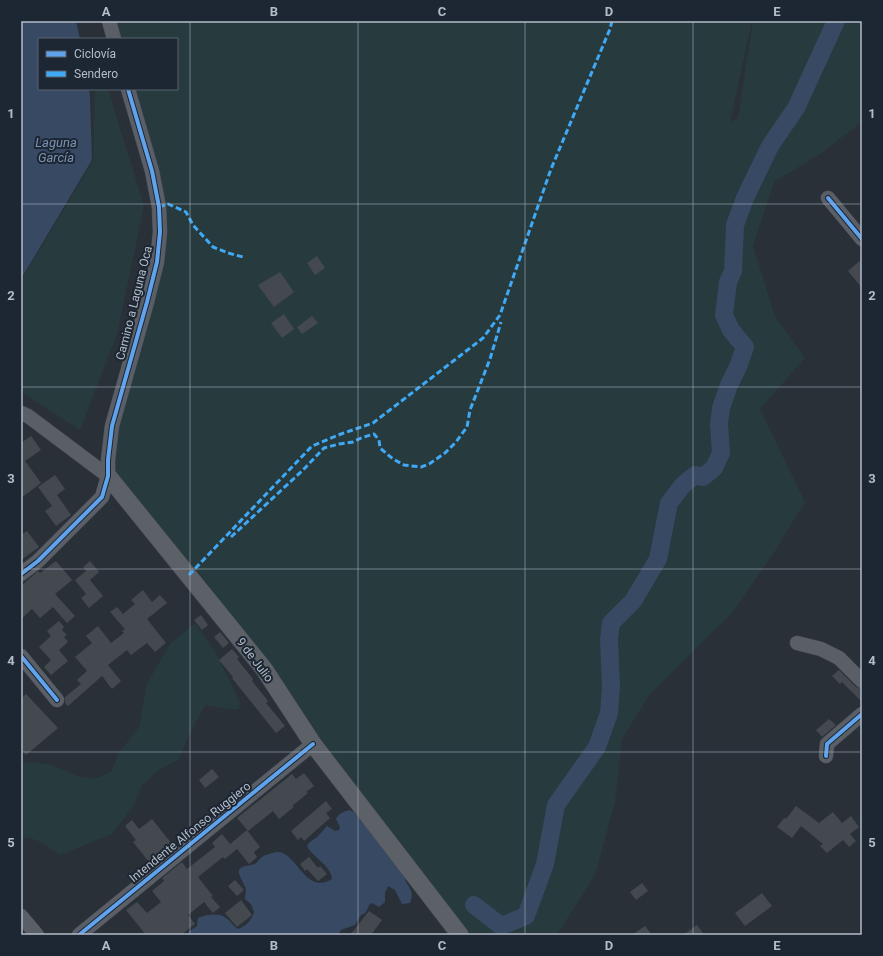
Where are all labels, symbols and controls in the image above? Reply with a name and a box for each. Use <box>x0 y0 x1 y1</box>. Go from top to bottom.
text: A <box>102 4 111 19</box>
text: B <box>270 4 278 19</box>
text: C <box>438 4 447 19</box>
text: D <box>605 4 613 19</box>
text: E <box>773 4 781 19</box>
legend <box>38 38 178 90</box>
text: Ciclovía <box>74 47 116 61</box>
text: Sendero <box>74 67 118 81</box>
text: 1 <box>7 106 15 121</box>
text: 1 <box>868 106 876 121</box>
water label: Laguna García <box>35 135 77 165</box>
street label: Camino a Laguna Oca <box>113 244 155 362</box>
text: 2 <box>7 288 15 303</box>
text: 2 <box>868 288 876 303</box>
text: 3 <box>7 471 15 486</box>
text: 3 <box>868 471 876 486</box>
street label: 9 de Julio <box>234 635 276 685</box>
text: 4 <box>7 653 15 668</box>
text: 4 <box>868 653 876 668</box>
street label: Intendente Alfonso Ruggiero <box>127 779 254 885</box>
text: 5 <box>7 835 15 850</box>
text: 5 <box>868 835 876 850</box>
text: A <box>102 938 111 953</box>
text: B <box>270 938 278 953</box>
text: C <box>438 938 447 953</box>
text: D <box>605 938 613 953</box>
text: E <box>773 938 781 953</box>

